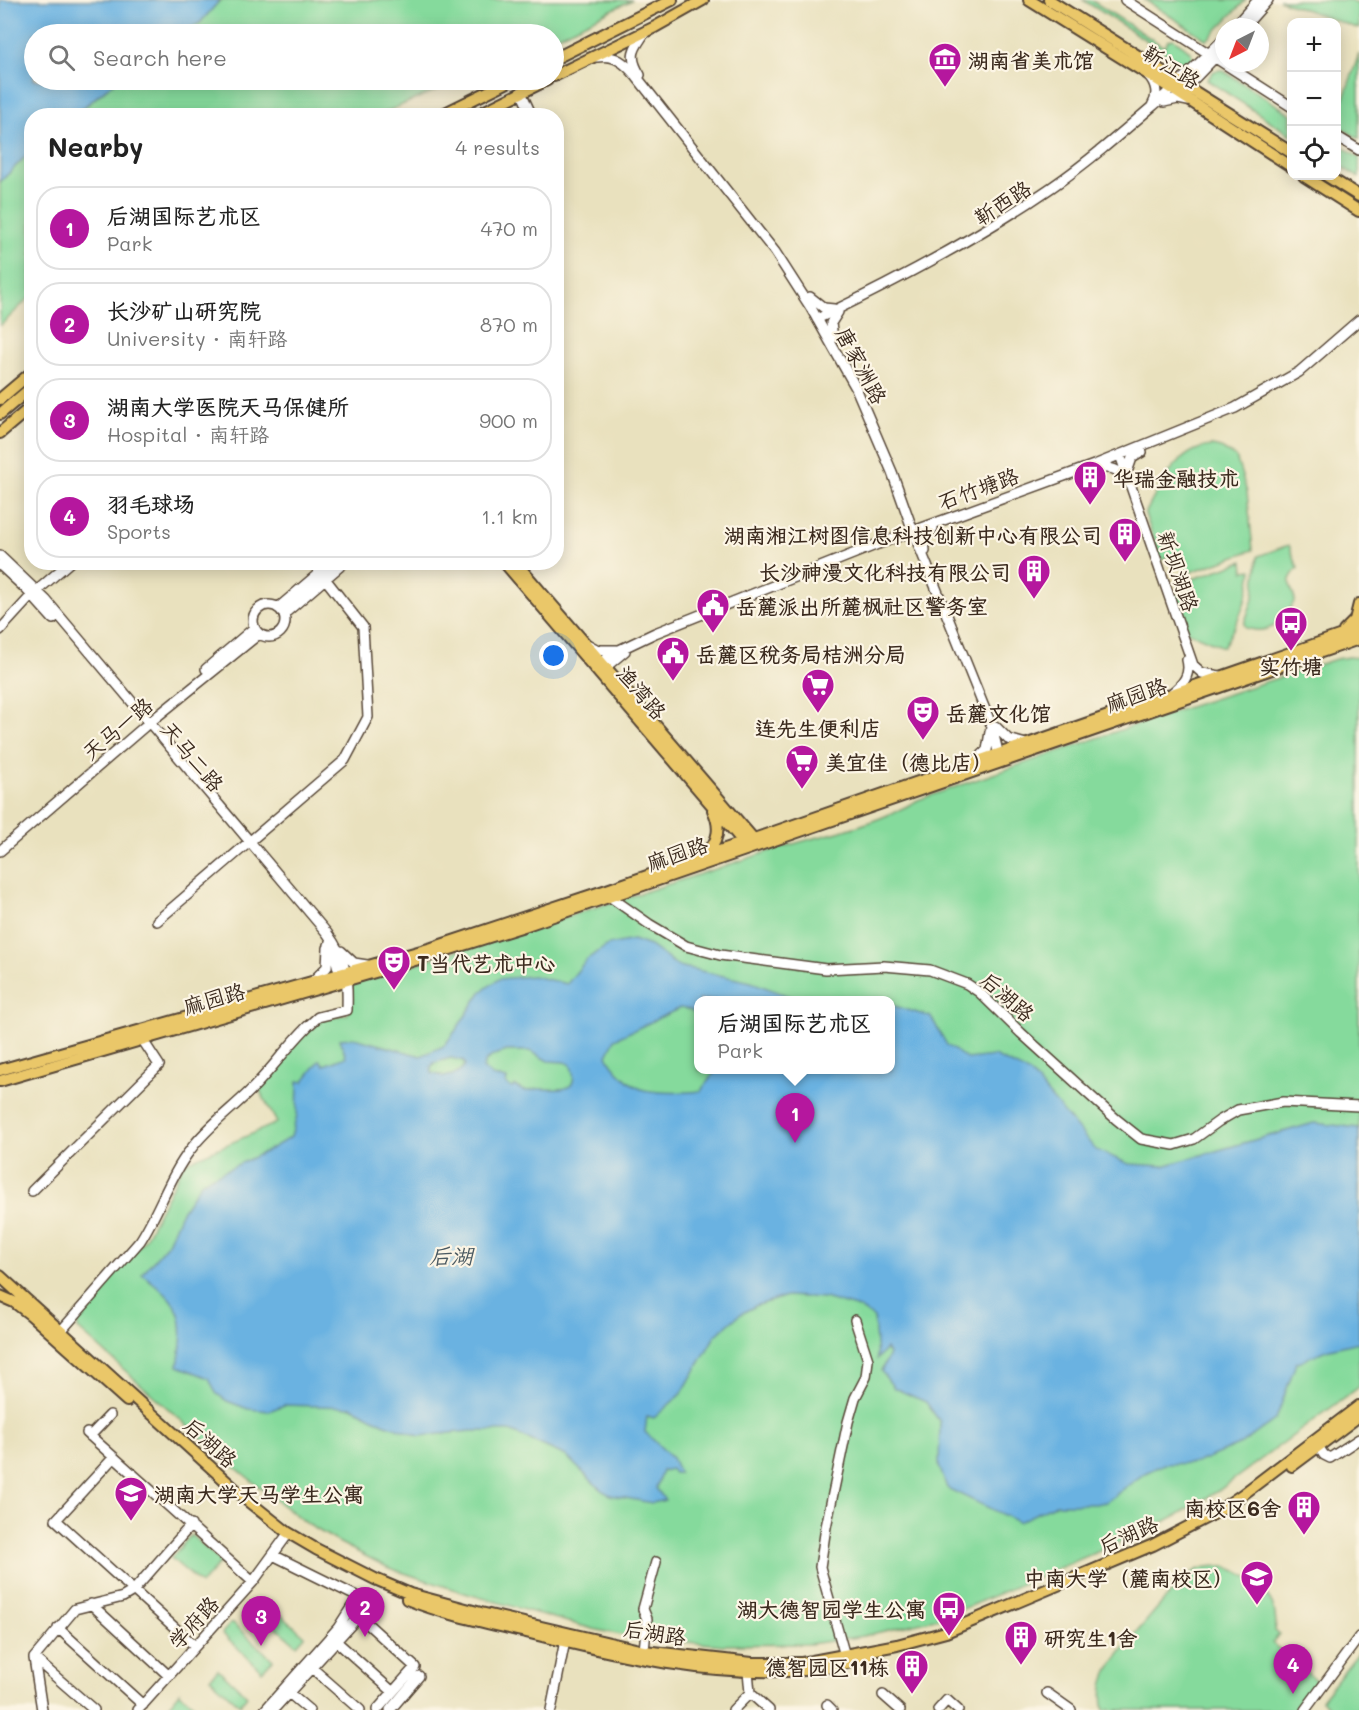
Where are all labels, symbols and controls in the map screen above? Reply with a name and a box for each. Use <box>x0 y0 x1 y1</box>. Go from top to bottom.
north arrow <box>1215 18 1269 72</box>
map controls <box>1287 18 1341 180</box>
button: + <box>1287 18 1341 72</box>
search box <box>24 24 564 90</box>
street label: 靳江路 <box>1138 38 1206 94</box>
icon: search <box>45 41 78 74</box>
museum icon: 湖南省美术馆 <box>927 41 963 88</box>
text: Search here <box>93 43 227 72</box>
place label: 湖南省美术馆 <box>968 46 1094 73</box>
button: − <box>1287 72 1341 126</box>
button: locate <box>1287 126 1341 180</box>
text: Nearby <box>48 130 143 164</box>
text: 4 results <box>455 134 540 160</box>
street label: 靳西路 <box>968 174 1036 230</box>
text: 后湖国际艺术区 <box>107 201 261 230</box>
text: 1 <box>65 215 74 241</box>
text: 470 m <box>480 215 538 241</box>
text: Park <box>107 230 152 256</box>
text: 长沙矿山研究院 <box>107 296 261 325</box>
text: 2 <box>64 311 75 337</box>
text: 870 m <box>480 311 538 337</box>
street label: 唐家洲路 <box>830 322 894 408</box>
text: University · 南轩路 <box>107 325 287 351</box>
text: 湖南大学医院天马保健所 <box>107 392 349 421</box>
text: 3 <box>64 407 76 433</box>
text: 900 m <box>479 407 538 433</box>
text: Hospital · 南轩路 <box>107 421 269 447</box>
building icon: 华瑞金融技术 <box>1072 459 1108 506</box>
street label: 石竹塘路 <box>934 461 1022 515</box>
place label: 华瑞金融技术 <box>1113 464 1239 491</box>
text: 羽毛球场 <box>107 489 195 518</box>
text: 4 <box>63 503 76 529</box>
text: 1.1 km <box>481 503 538 529</box>
building icon: 湖南湘江树图信息科技创新中心有限公司 <box>1107 516 1143 563</box>
text: Sports <box>107 518 171 544</box>
place label: 湖南湘江树图信息科技创新中心有限公司 <box>724 521 1102 548</box>
street label: 新坝湖路 <box>1153 527 1205 615</box>
building icon: 长沙神漫文化科技有限公司 <box>1016 553 1052 600</box>
place label: 长沙神漫文化科技有限公司 <box>759 558 1011 585</box>
public building icon: 岳麓派出所麓枫社区警务室 <box>695 587 731 634</box>
place label: 岳麓派出所麓枫社区警务室 <box>736 592 988 619</box>
bus stop icon: 实竹塘 <box>1273 605 1309 652</box>
public building icon: 岳麓区税务局桔洲分局 <box>655 635 691 682</box>
place label: 岳麓区税务局桔洲分局 <box>696 640 906 667</box>
your location <box>539 641 568 670</box>
place label: 实竹塘 <box>1260 652 1323 679</box>
street label: 渔湾路 <box>611 659 673 725</box>
supermarket icon: 连先生便利店 <box>800 667 836 714</box>
street label: 麻园路 <box>1102 671 1170 717</box>
street label: 天马一路 <box>76 691 158 765</box>
theatre icon: 岳麓文化馆 <box>905 694 941 741</box>
place label: 岳麓文化馆 <box>946 699 1051 726</box>
place label: 连先生便利店 <box>755 714 881 741</box>
street label: 天马二路 <box>156 715 230 797</box>
supermarket icon: 美宜佳（德比店） <box>784 743 820 790</box>
place label: 美宜佳（德比店） <box>825 748 993 775</box>
street label: 麻园路 <box>643 830 711 876</box>
theatre icon: T当代艺术中心 <box>376 944 412 991</box>
place label: T当代艺术中心 <box>417 949 555 976</box>
street label: 后湖路 <box>975 965 1041 1027</box>
street label: 麻园路 <box>180 976 248 1020</box>
popup <box>694 996 895 1074</box>
text: 后湖国际艺术区 <box>717 1008 872 1037</box>
text: Park <box>717 1037 763 1063</box>
pin: 1 <box>776 1094 814 1143</box>
water label: 后湖 <box>429 1241 475 1270</box>
street label: 后湖路 <box>179 1411 243 1473</box>
school or university icon: 湖南大学天马学生公寓 <box>113 1475 149 1522</box>
place label: 湖南大学天马学生公寓 <box>154 1480 364 1507</box>
building icon: 南校区6舍 <box>1286 1489 1322 1536</box>
place label: 南校区6舍 <box>1184 1494 1281 1521</box>
street label: 后湖路 <box>1094 1509 1162 1559</box>
school or university icon: 中南大学（麓南校区） <box>1239 1559 1275 1606</box>
place label: 中南大学（麓南校区） <box>1024 1564 1234 1591</box>
pin: 2 <box>346 1588 385 1637</box>
street label: 学府路 <box>162 1590 224 1654</box>
bus stop icon: 湖大德智园学生公寓 <box>931 1590 967 1637</box>
place label: 湖大德智园学生公寓 <box>737 1595 926 1622</box>
pin: 3 <box>242 1596 280 1646</box>
street label: 后湖路 <box>622 1614 688 1650</box>
building icon: 研究生1舍 <box>1003 1619 1039 1666</box>
place label: 研究生1舍 <box>1044 1624 1137 1651</box>
pin: 4 <box>1274 1644 1312 1694</box>
building icon: 德智园区11栋 <box>894 1648 930 1695</box>
place label: 德智园区11栋 <box>765 1653 889 1680</box>

